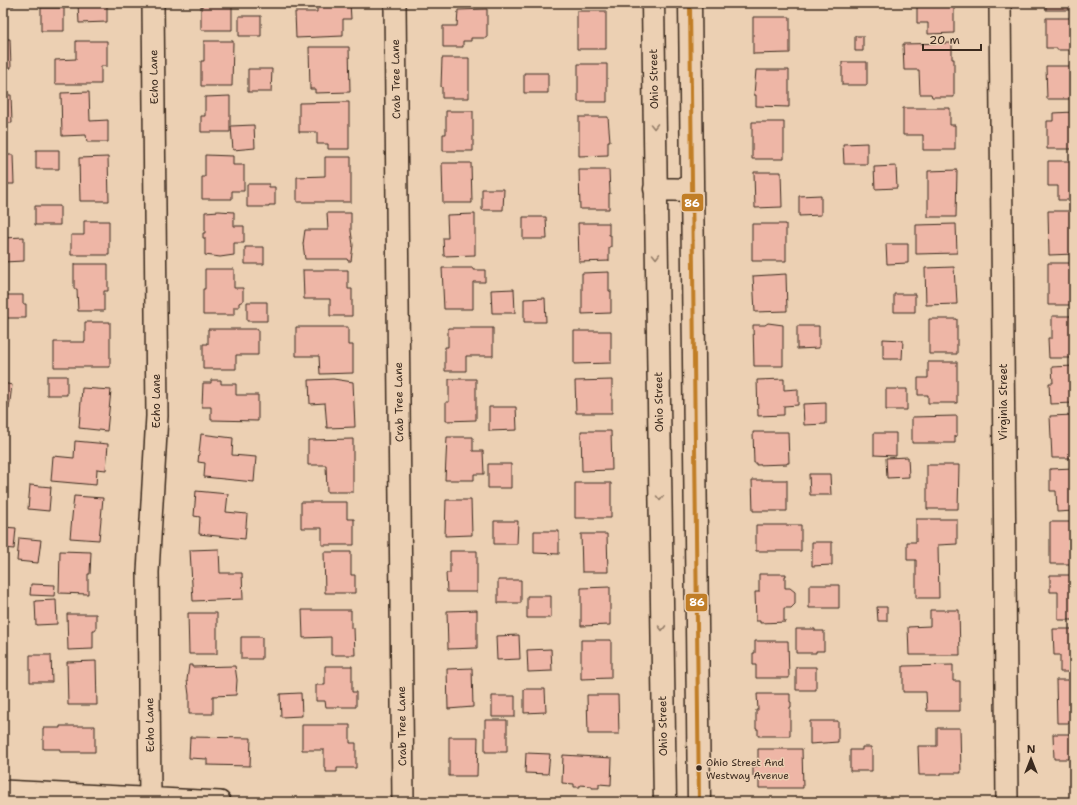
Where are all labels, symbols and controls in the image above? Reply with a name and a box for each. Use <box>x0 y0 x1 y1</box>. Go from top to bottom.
scale bar <box>923 26 981 52</box>
text: 20 m <box>929 32 960 48</box>
street label: Crab Tree Lane <box>388 39 404 119</box>
street label: Ohio Street <box>646 49 662 109</box>
street label: Echo Lane <box>146 50 162 104</box>
one-way arrow <box>650 123 658 129</box>
line badge: 86 <box>681 193 704 212</box>
text: 86 <box>684 196 700 211</box>
one-way arrow <box>652 253 660 259</box>
street label: Crab Tree Lane <box>391 362 407 442</box>
street label: Virginia Street <box>996 363 1011 441</box>
street label: Ohio Street <box>651 372 667 432</box>
street label: Echo Lane <box>149 374 164 428</box>
one-way arrow <box>656 495 664 501</box>
line badge: 86 <box>685 593 708 612</box>
text: 86 <box>689 595 705 610</box>
one-way arrow <box>658 625 666 631</box>
street label: Crab Tree Lane <box>394 686 410 766</box>
street label: Ohio Street <box>655 696 671 756</box>
street label: Echo Lane <box>142 698 158 752</box>
north arrow <box>1011 739 1051 779</box>
text: N <box>1027 742 1036 757</box>
place label: Ohio Street And Westway Avenue <box>706 756 789 782</box>
marker: Ohio Street And Westway Avenue <box>694 763 704 773</box>

